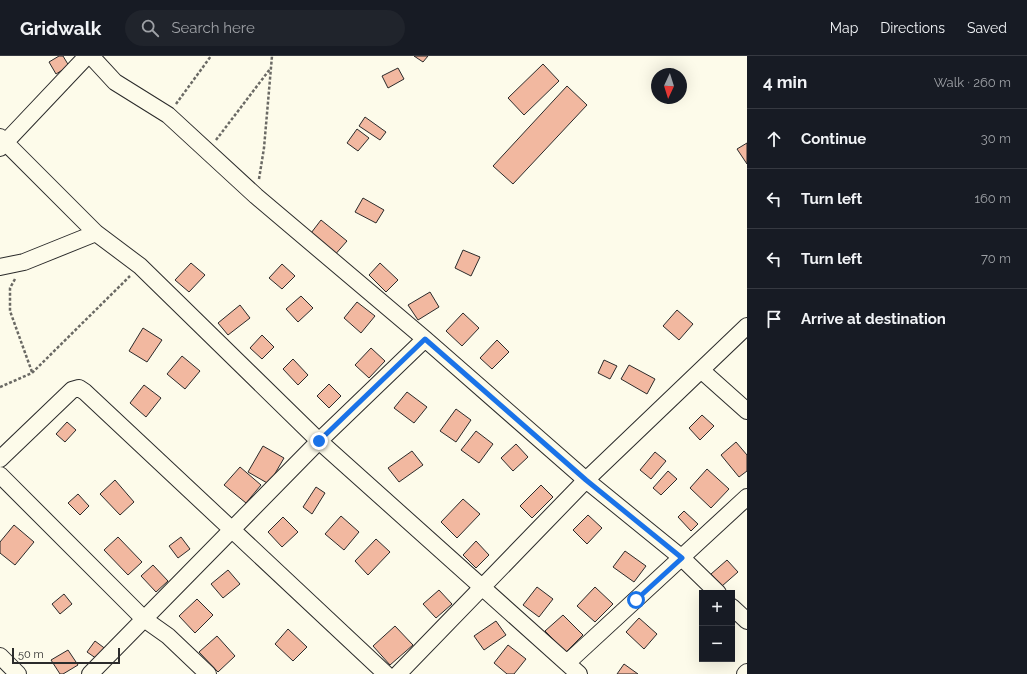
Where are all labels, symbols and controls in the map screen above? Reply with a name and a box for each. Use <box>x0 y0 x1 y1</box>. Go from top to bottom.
search box <box>125 10 405 46</box>
text: Gridwalk <box>20 17 101 39</box>
icon: search <box>139 17 161 39</box>
text: Search here <box>171 19 255 37</box>
text: Map <box>830 20 858 36</box>
text: Directions <box>880 20 945 36</box>
text: Saved <box>967 20 1007 36</box>
north arrow <box>651 68 687 104</box>
text: 4 min <box>763 72 807 92</box>
text: Walk · 260 m <box>934 75 1011 90</box>
icon: ahead <box>763 128 785 150</box>
text: Continue <box>801 130 866 148</box>
text: 30 m <box>981 131 1011 146</box>
icon: left <box>763 188 785 210</box>
text: Turn left <box>801 190 862 208</box>
text: 160 m <box>974 191 1011 206</box>
icon: left <box>763 248 785 270</box>
text: Turn left <box>801 250 862 268</box>
text: 70 m <box>981 251 1011 266</box>
icon: arrive <box>763 308 785 330</box>
text: Arrive at destination <box>801 310 946 328</box>
route end <box>310 432 328 450</box>
map controls <box>699 590 735 662</box>
button: + <box>699 590 735 626</box>
route start <box>627 591 645 609</box>
button: − <box>699 626 735 662</box>
scale bar <box>12 646 120 665</box>
text: 50 m <box>18 648 44 661</box>

